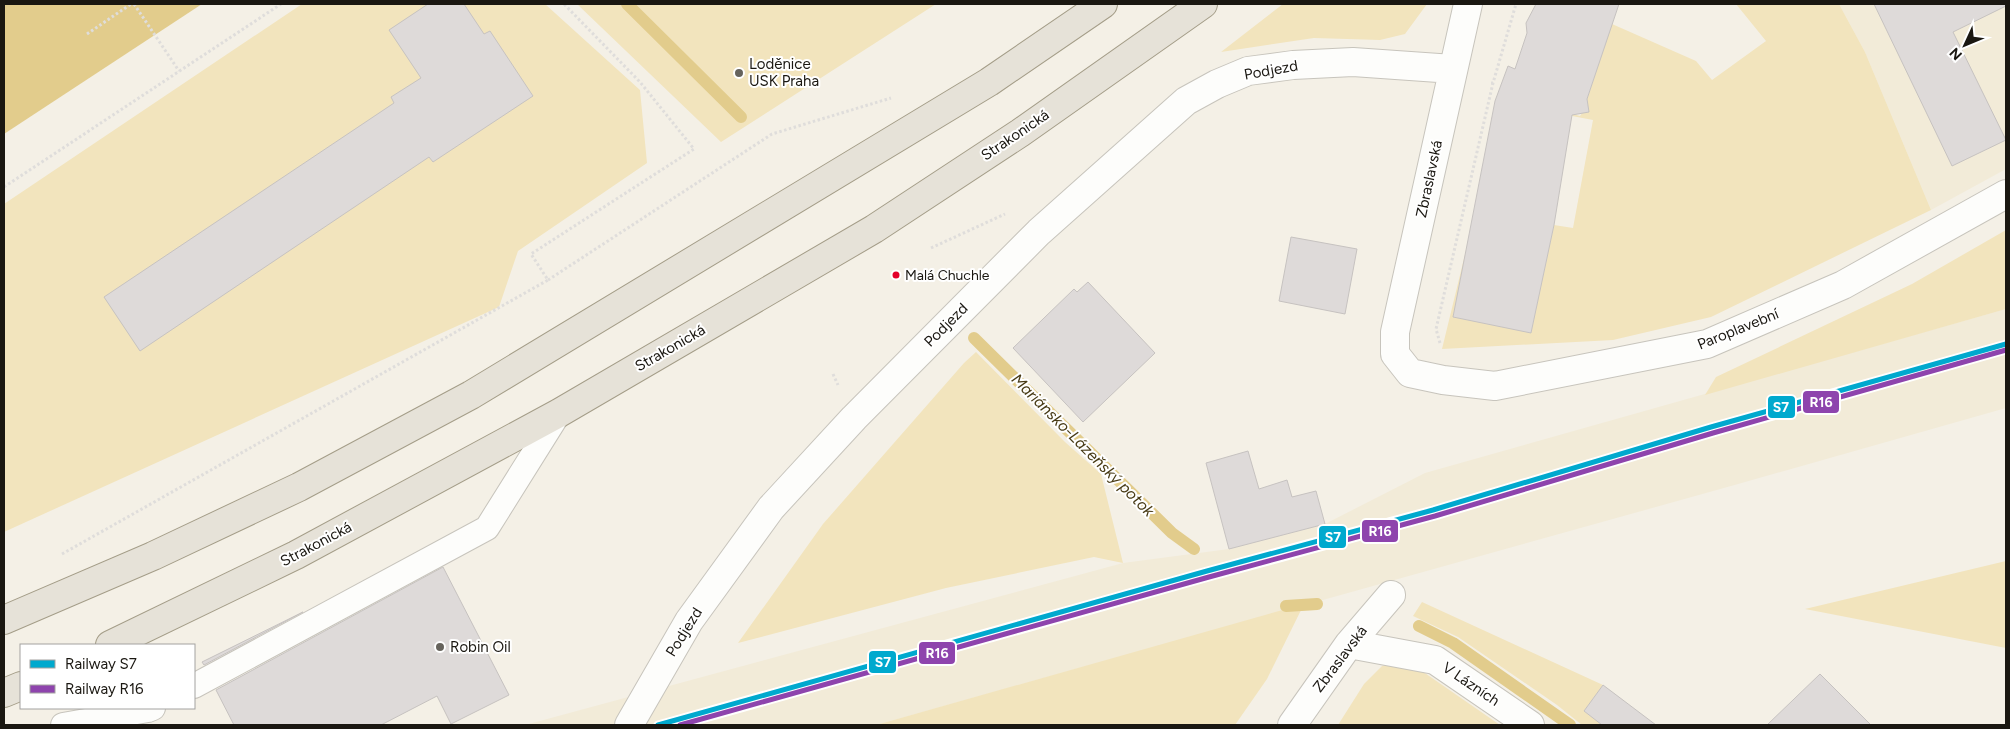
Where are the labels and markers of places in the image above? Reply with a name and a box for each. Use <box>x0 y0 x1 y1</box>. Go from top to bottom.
place label: Loděnice USK Praha <box>749 55 819 90</box>
marker: Loděnice USK Praha <box>733 67 745 79</box>
place label: Malá Chuchle <box>905 267 990 284</box>
marker: Malá Chuchle <box>891 270 901 280</box>
place label: Robin Oil <box>450 638 511 656</box>
marker: Robin Oil <box>434 641 446 653</box>

